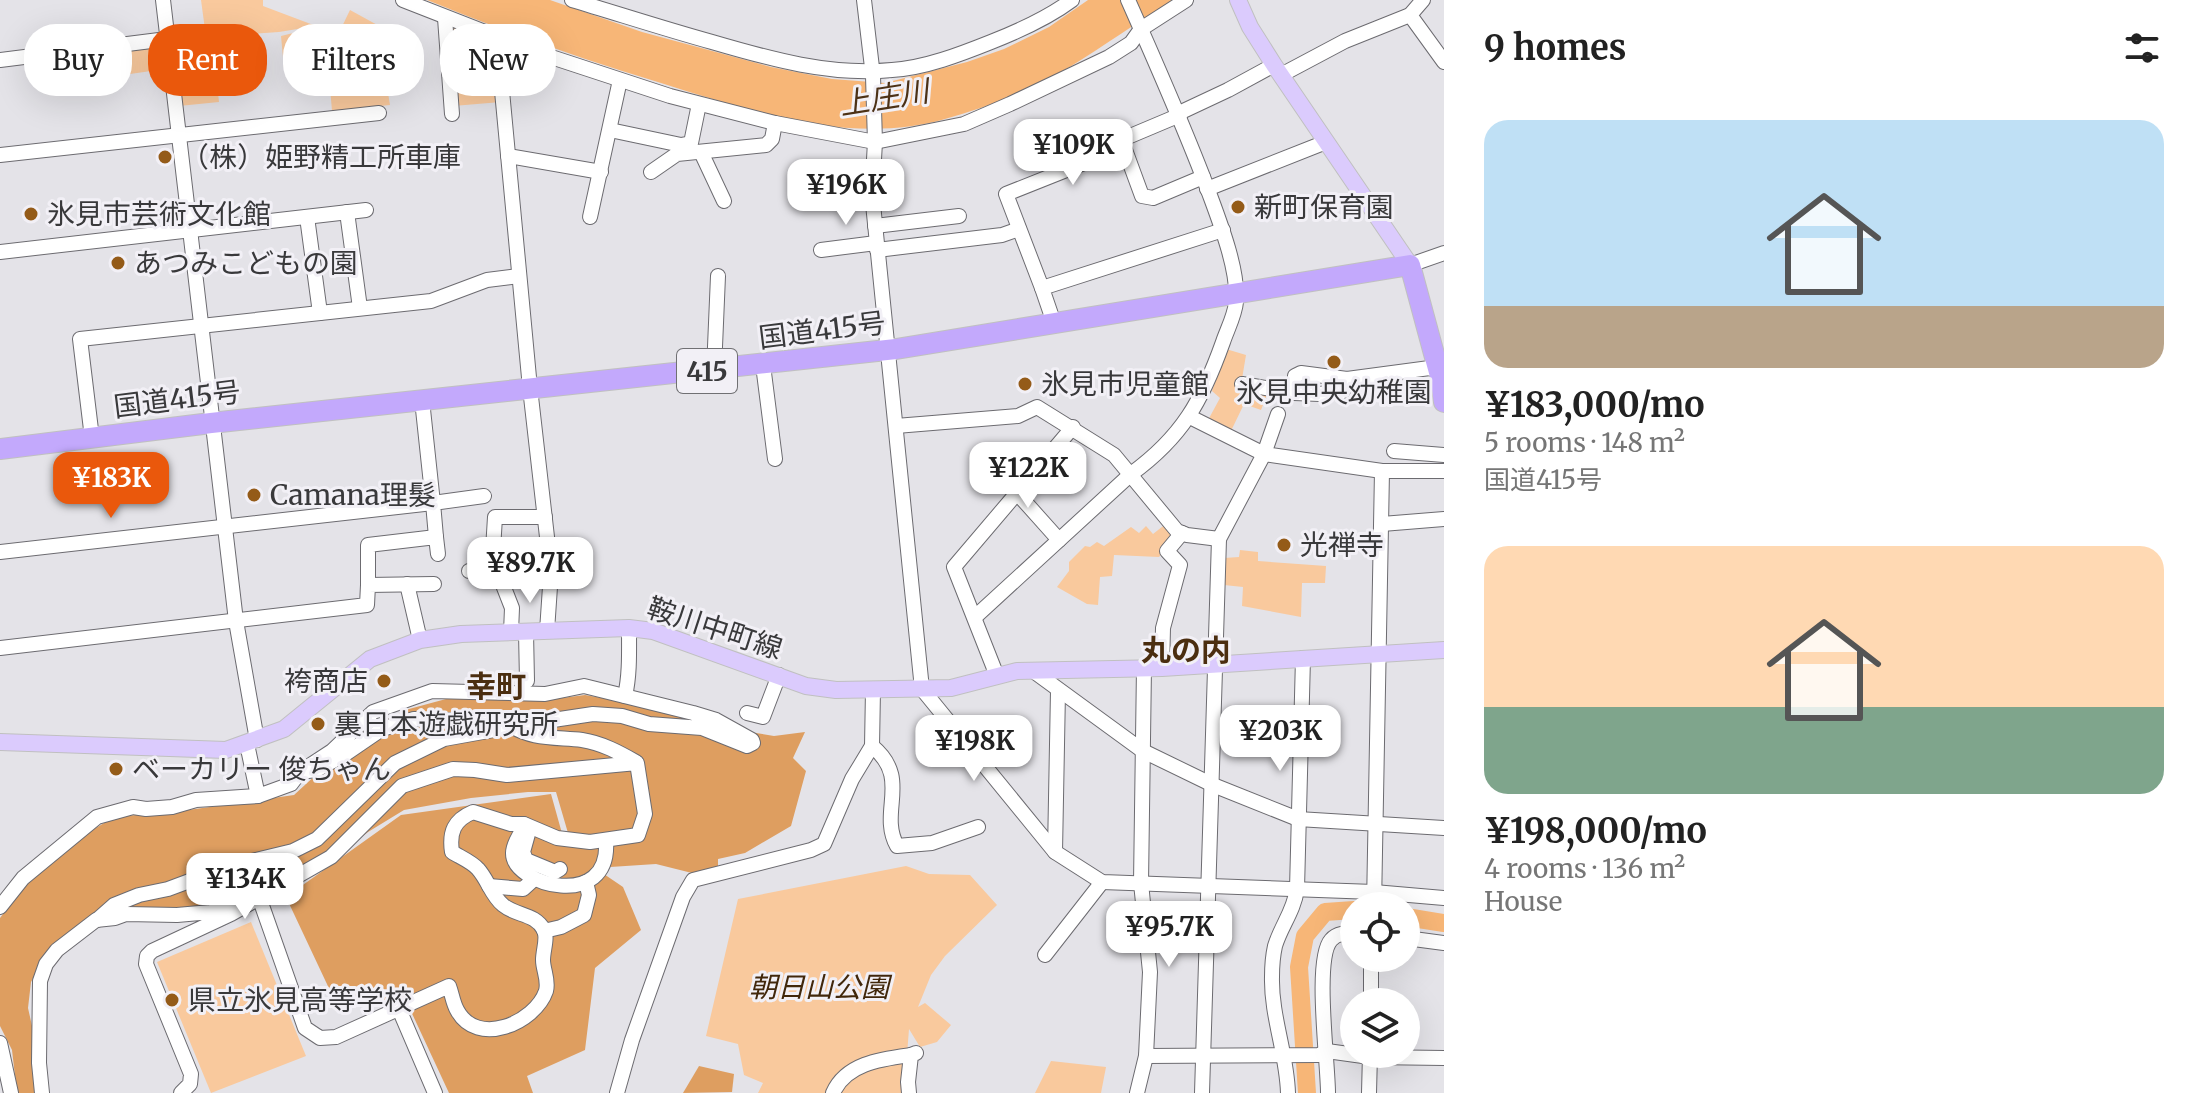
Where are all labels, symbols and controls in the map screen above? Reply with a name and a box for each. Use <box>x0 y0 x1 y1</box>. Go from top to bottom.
chip: Buy <box>24 24 132 96</box>
chip: Rent <box>148 24 267 96</box>
chip: Filters <box>283 24 424 96</box>
chip: New <box>440 24 556 96</box>
icon: filters <box>2120 26 2164 70</box>
text: 9 homes <box>1484 27 1626 69</box>
water label: 上庄川 <box>837 71 934 123</box>
pin: ¥109K <box>1017 119 1129 187</box>
text: ¥109K <box>1032 128 1114 161</box>
place label: （株）姫野精工所車庫 <box>181 139 461 175</box>
marker: （株）姫野精工所車庫 <box>156 148 174 166</box>
pin: ¥196K <box>790 159 902 227</box>
text: ¥196K <box>805 168 887 201</box>
icon: home <box>1752 172 1896 316</box>
place label: 新町保育園 <box>1254 189 1394 225</box>
place label: 氷見市芸術文化館 <box>47 196 271 232</box>
marker: 新町保育園 <box>1229 198 1247 216</box>
marker: 氷見市芸術文化館 <box>22 205 40 223</box>
place label: あつみこどもの園 <box>134 245 358 281</box>
marker: あつみこどもの園 <box>109 254 127 272</box>
street label: 国道415号 <box>757 304 887 356</box>
road number: 415 <box>677 349 737 393</box>
marker: 氷見中央幼稚園 <box>1325 353 1343 371</box>
place label: 氷見市児童館 <box>1041 366 1209 402</box>
street label: 国道415号 <box>112 373 242 425</box>
place label: 氷見中央幼稚園 <box>1236 374 1432 410</box>
marker: 氷見市児童館 <box>1016 375 1034 393</box>
text: ¥183,000/mo <box>1484 384 1705 426</box>
text: 5 rooms · 148 m² <box>1484 426 1685 459</box>
pin: ¥122K <box>972 442 1084 510</box>
text: ¥122K <box>987 451 1069 484</box>
pin: ¥183K <box>55 452 167 520</box>
text: ¥183K <box>71 461 151 494</box>
text: 国道415号 <box>1484 463 1602 496</box>
place label: Camana理髮 <box>270 477 436 513</box>
marker: Camana理髮 <box>245 486 263 504</box>
place label: 光禅寺 <box>1300 527 1384 563</box>
marker: 光禅寺 <box>1275 536 1293 554</box>
pin: ¥89.7K <box>465 537 595 605</box>
text: ¥89.7K <box>485 546 575 579</box>
street label: 鞍川中町線 <box>643 589 787 667</box>
icon: home <box>1752 598 1896 742</box>
district label: 丸の内 <box>1141 631 1231 669</box>
place label: 袴商店 <box>284 663 368 699</box>
district label: 幸町 <box>466 667 526 705</box>
marker: 袴商店 <box>375 672 393 690</box>
pin: ¥203K <box>1224 705 1336 773</box>
place label: 裏日本遊戯研究所 <box>334 706 558 742</box>
text: ¥203K <box>1238 714 1322 747</box>
marker: 裏日本遊戯研究所 <box>309 715 327 733</box>
pin: ¥198K <box>918 715 1030 783</box>
text: ¥198K <box>933 724 1015 757</box>
place label: ベーカリー 俊ちゃん <box>132 751 391 787</box>
marker: ベーカリー 俊ちゃん <box>107 760 125 778</box>
text: ¥198,000/mo <box>1484 810 1707 852</box>
text: 4 rooms · 136 m² <box>1484 852 1685 885</box>
pin: ¥134K <box>189 853 301 921</box>
text: ¥134K <box>204 862 286 895</box>
text: House <box>1484 885 1562 918</box>
map controls <box>1340 892 1420 1068</box>
button: locate <box>1340 892 1420 972</box>
pin: ¥95.7K <box>1104 901 1234 969</box>
text: ¥95.7K <box>1124 910 1214 943</box>
park label: 朝日山公園 <box>749 969 893 1005</box>
place label: 県立氷見高等学校 <box>188 982 412 1018</box>
button: layers <box>1340 988 1420 1068</box>
marker: 県立氷見高等学校 <box>163 991 181 1009</box>

